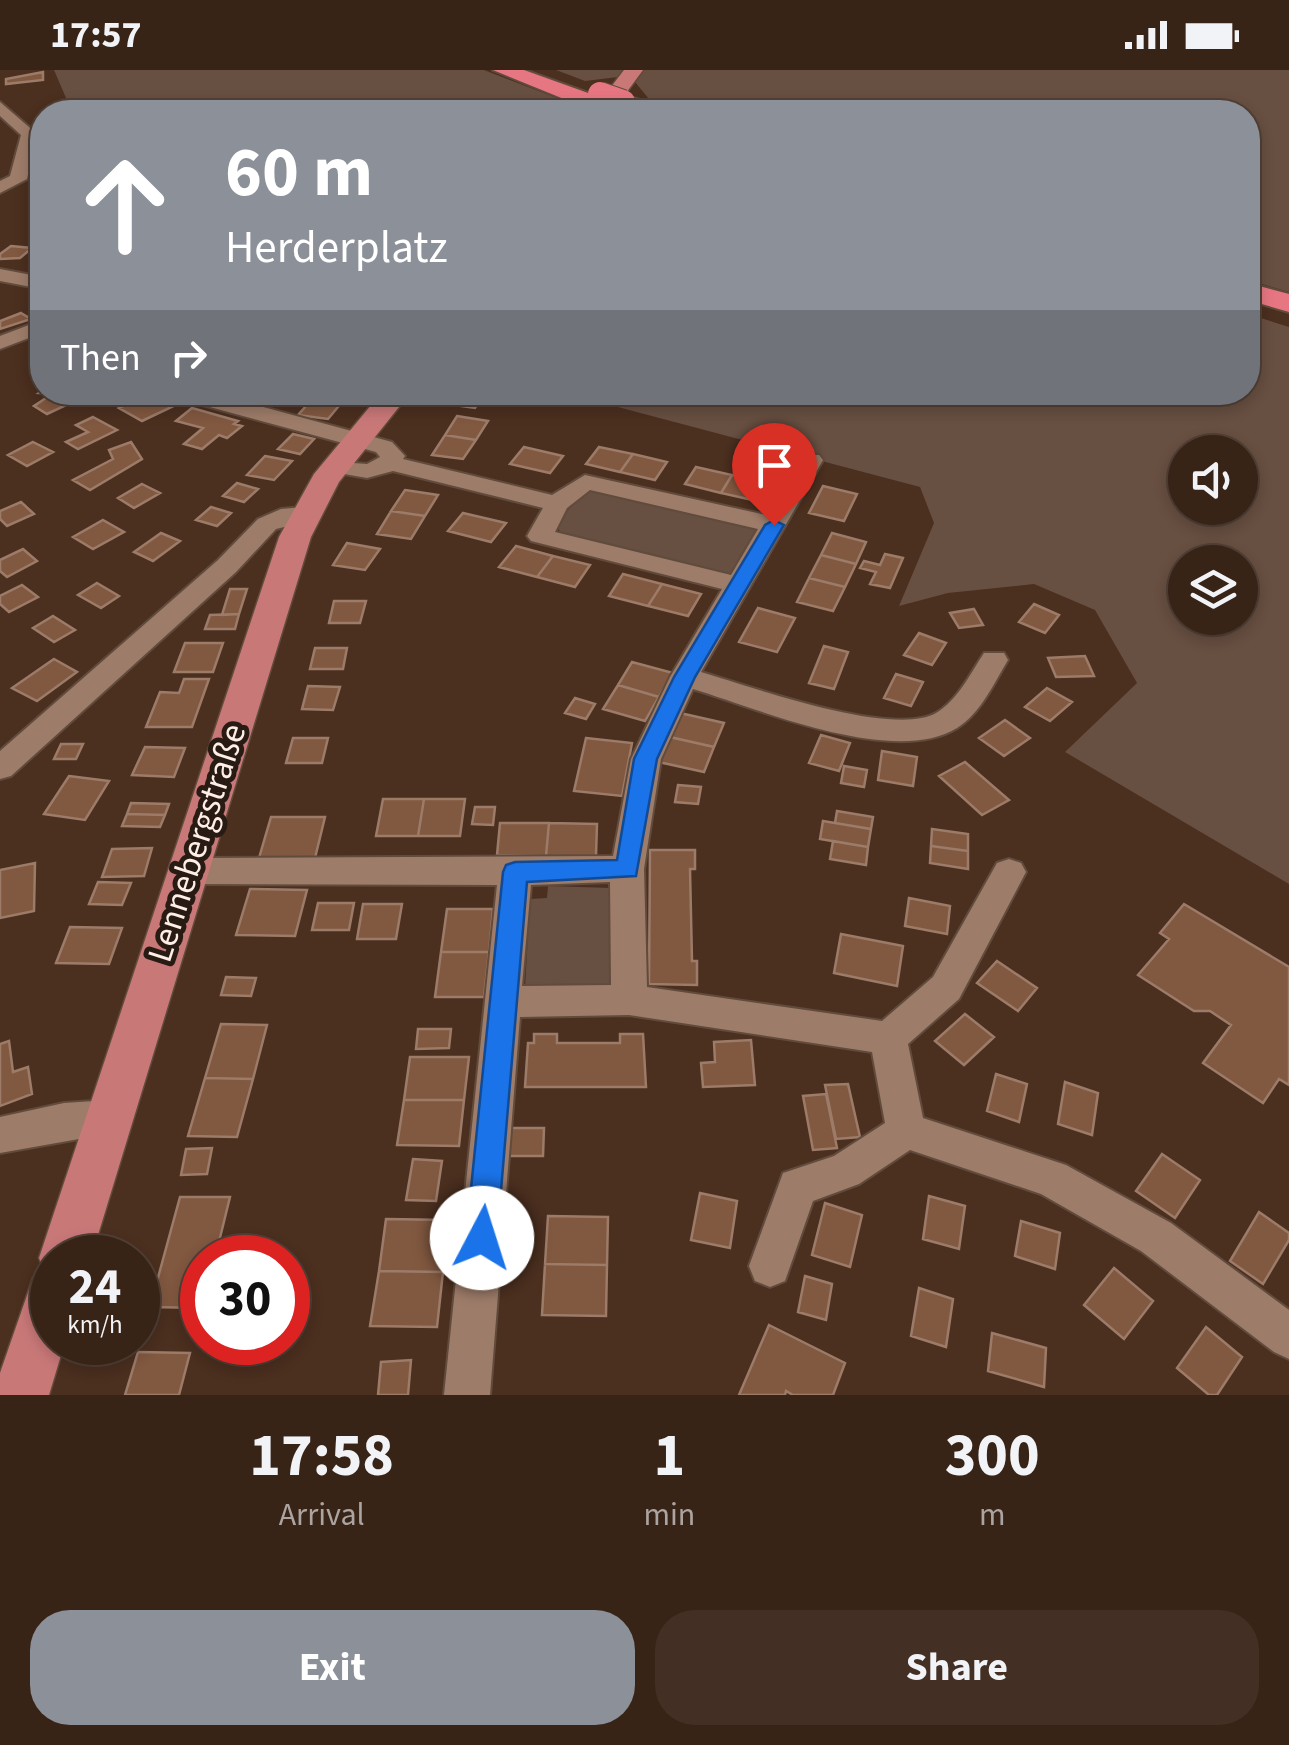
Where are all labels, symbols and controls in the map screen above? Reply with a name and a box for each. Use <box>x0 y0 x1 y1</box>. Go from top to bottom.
text: 17:57 <box>50 8 142 62</box>
text: 60 m <box>225 123 373 223</box>
icon: ahead <box>60 140 190 270</box>
text: Herderplatz <box>225 216 448 280</box>
icon: right <box>161 330 216 385</box>
text: Then <box>60 331 141 385</box>
pin <box>732 423 817 526</box>
map controls <box>1168 435 1258 635</box>
button: sound <box>1168 435 1258 525</box>
icon: arrive <box>747 438 802 493</box>
button: layers <box>1168 545 1258 635</box>
street label: Lennebergstraße <box>135 717 259 969</box>
position arrow <box>430 1186 534 1290</box>
speed limit sign: 30 <box>180 1235 310 1365</box>
text: 24 <box>69 1252 121 1323</box>
text: km/h <box>67 1307 123 1343</box>
text: 17:58 <box>249 1414 394 1499</box>
text: 1 <box>654 1414 685 1499</box>
text: 300 <box>945 1414 1040 1499</box>
text: Arrival <box>279 1492 365 1538</box>
text: min <box>643 1492 695 1538</box>
text: m <box>979 1492 1005 1538</box>
button: Exit <box>30 1610 635 1725</box>
button: Share <box>655 1610 1259 1725</box>

